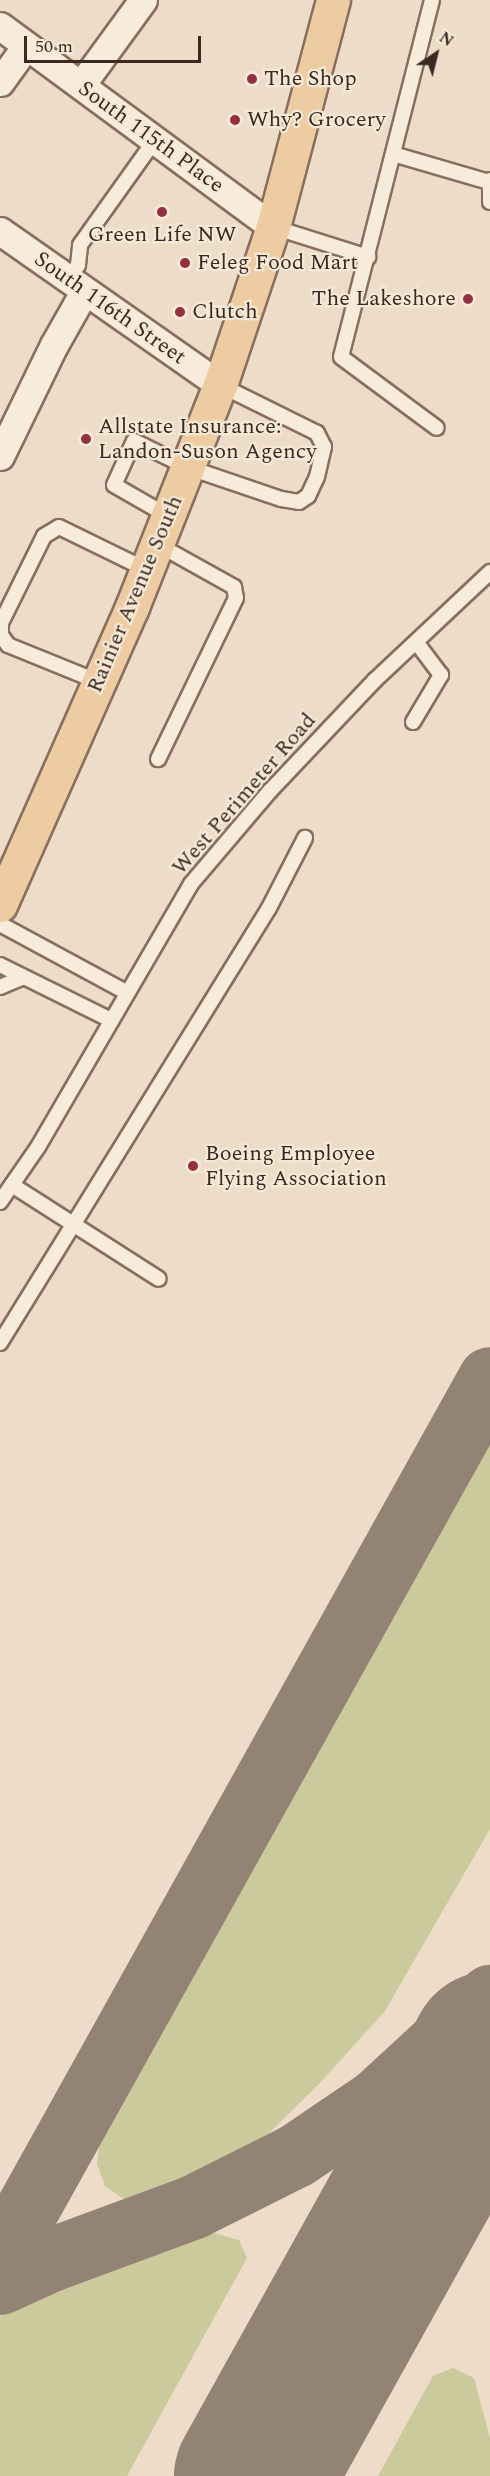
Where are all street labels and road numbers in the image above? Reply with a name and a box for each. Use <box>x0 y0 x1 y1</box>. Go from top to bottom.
street label: South 115th Place <box>73 75 229 199</box>
street label: South 116th Street <box>29 246 191 370</box>
street label: Rainier Avenue South <box>81 491 189 697</box>
street label: West Perimeter Road <box>166 708 322 880</box>

